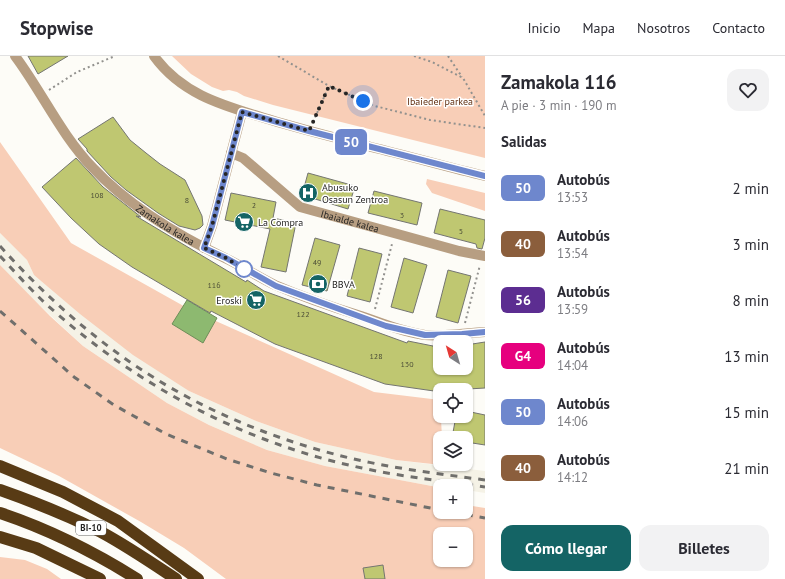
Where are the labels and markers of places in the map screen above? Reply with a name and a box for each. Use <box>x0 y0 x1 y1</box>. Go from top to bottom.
place label: Abusuko Osasun Zentroa <box>322 181 388 206</box>
hospital icon: Abusuko Osasun Zentroa <box>297 182 319 204</box>
supermarket icon: La Compra <box>233 211 255 233</box>
place label: La Compra <box>258 216 303 229</box>
unlabelled marker <box>235 260 253 278</box>
bank icon: BBVA <box>307 273 329 295</box>
place label: BBVA <box>332 278 355 291</box>
supermarket icon: Eroski <box>245 289 267 311</box>
place label: Eroski <box>216 294 242 307</box>

